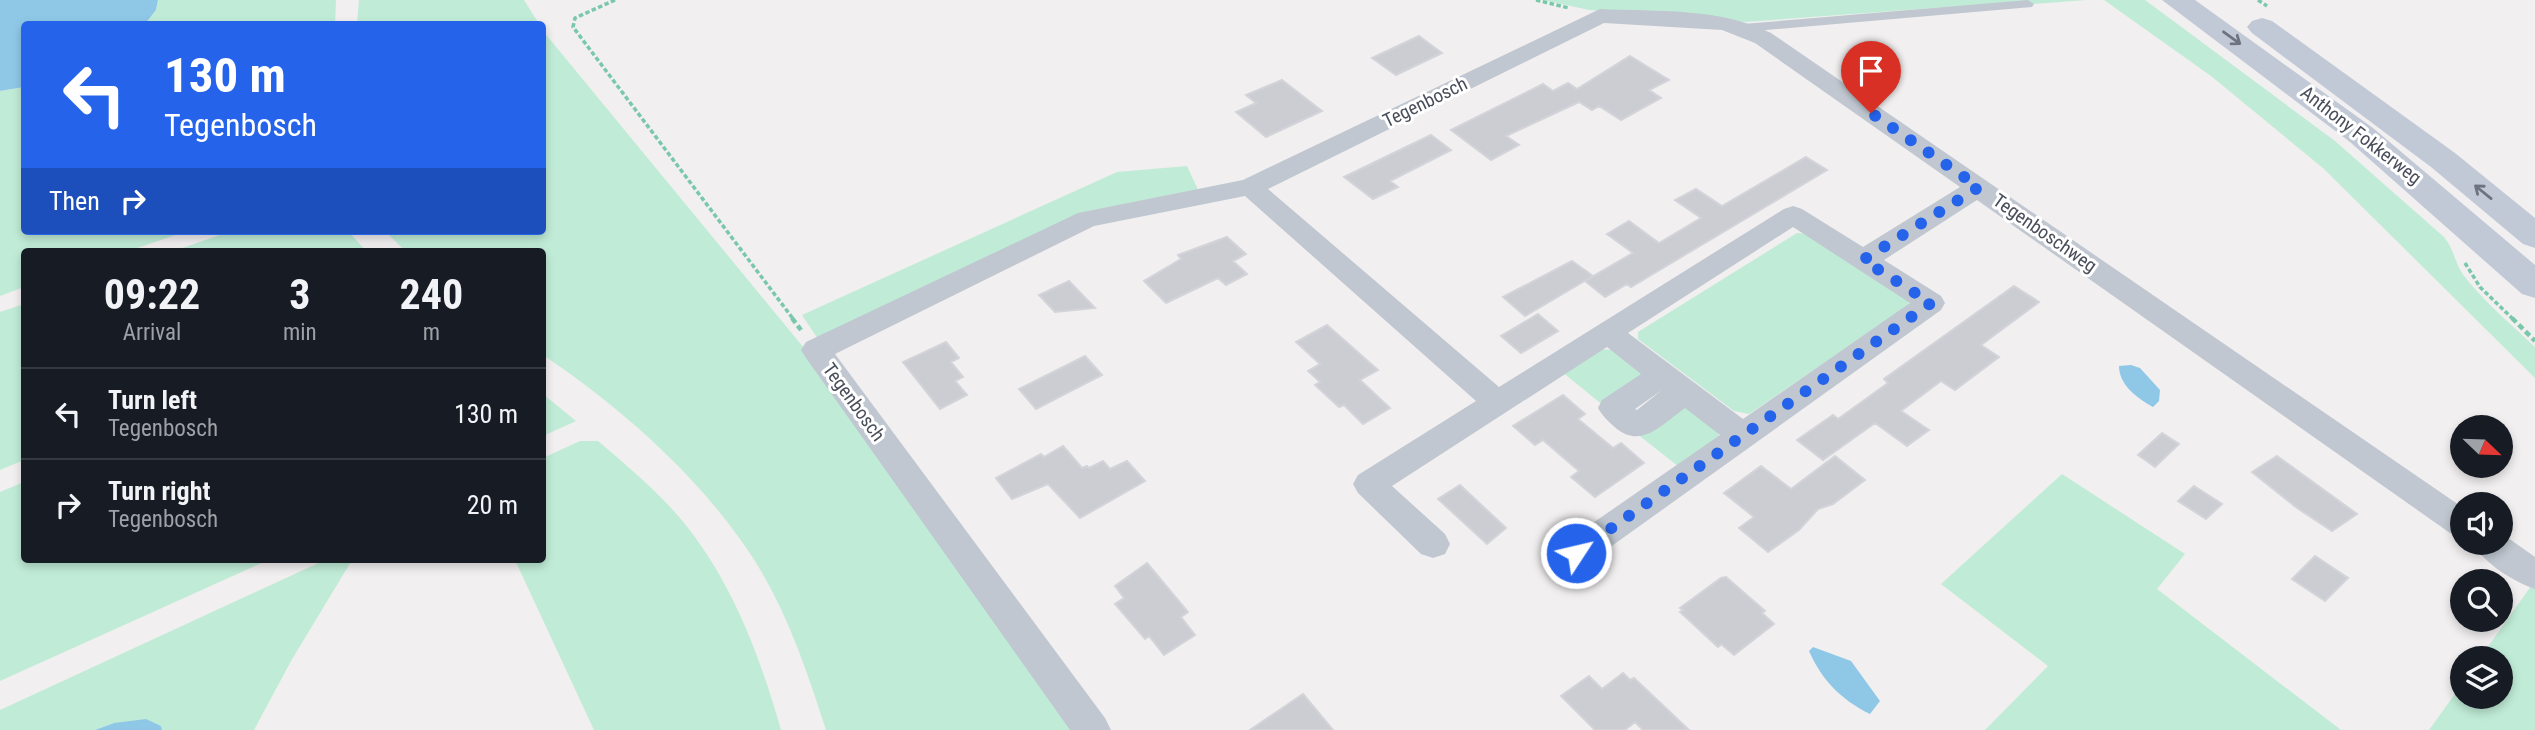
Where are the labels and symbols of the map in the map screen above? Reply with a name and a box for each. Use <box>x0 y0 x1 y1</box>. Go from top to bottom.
one-way arrow <box>2222 31 2241 45</box>
pin <box>1841 41 1901 113</box>
street label: Tegenbosch <box>1379 72 1471 132</box>
street label: Anthony Fokkerweg <box>2296 81 2426 189</box>
one-way arrow <box>2474 185 2492 200</box>
street label: Tegenboschweg <box>1989 189 2101 277</box>
street label: Tegenbosch <box>818 358 890 446</box>
north arrow <box>2450 415 2513 478</box>
position arrow <box>1539 516 1613 590</box>

